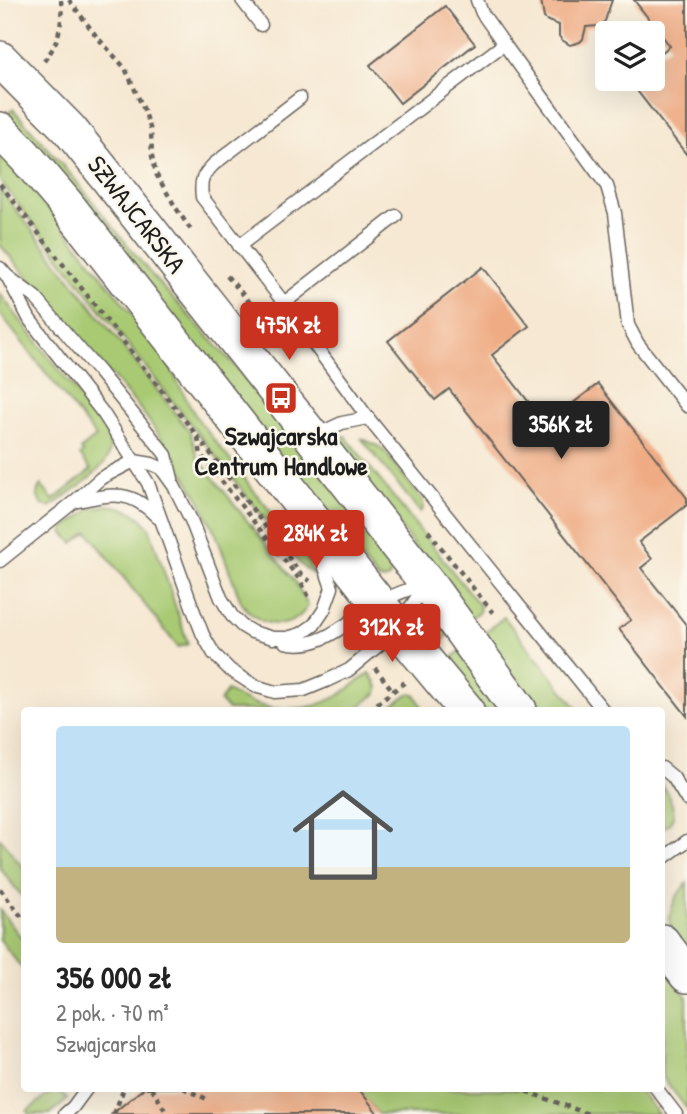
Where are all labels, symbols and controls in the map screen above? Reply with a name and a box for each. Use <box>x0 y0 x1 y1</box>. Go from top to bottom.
map controls <box>595 21 665 91</box>
button: layers <box>595 21 665 91</box>
street label: SZWAJCARSKA <box>80 148 194 280</box>
pin: 475K zł <box>224 302 354 362</box>
text: 475K zł <box>256 309 322 340</box>
bus stop icon: Szwajcarska Centrum Handlowe <box>262 379 300 417</box>
pin: 356K zł <box>496 402 626 461</box>
text: 356K zł <box>528 408 594 439</box>
place label: Szwajcarska Centrum Handlowe <box>194 418 368 483</box>
pin: 284K zł <box>251 510 381 570</box>
text: 284K zł <box>283 517 349 548</box>
pin: 312K zł <box>327 604 457 664</box>
text: 312K zł <box>359 611 425 642</box>
icon: home <box>280 772 406 898</box>
text: 356 000 zł <box>56 957 172 997</box>
text: 2 pok. · 70 m² <box>56 997 169 1028</box>
text: Szwajcarska <box>56 1028 156 1059</box>

